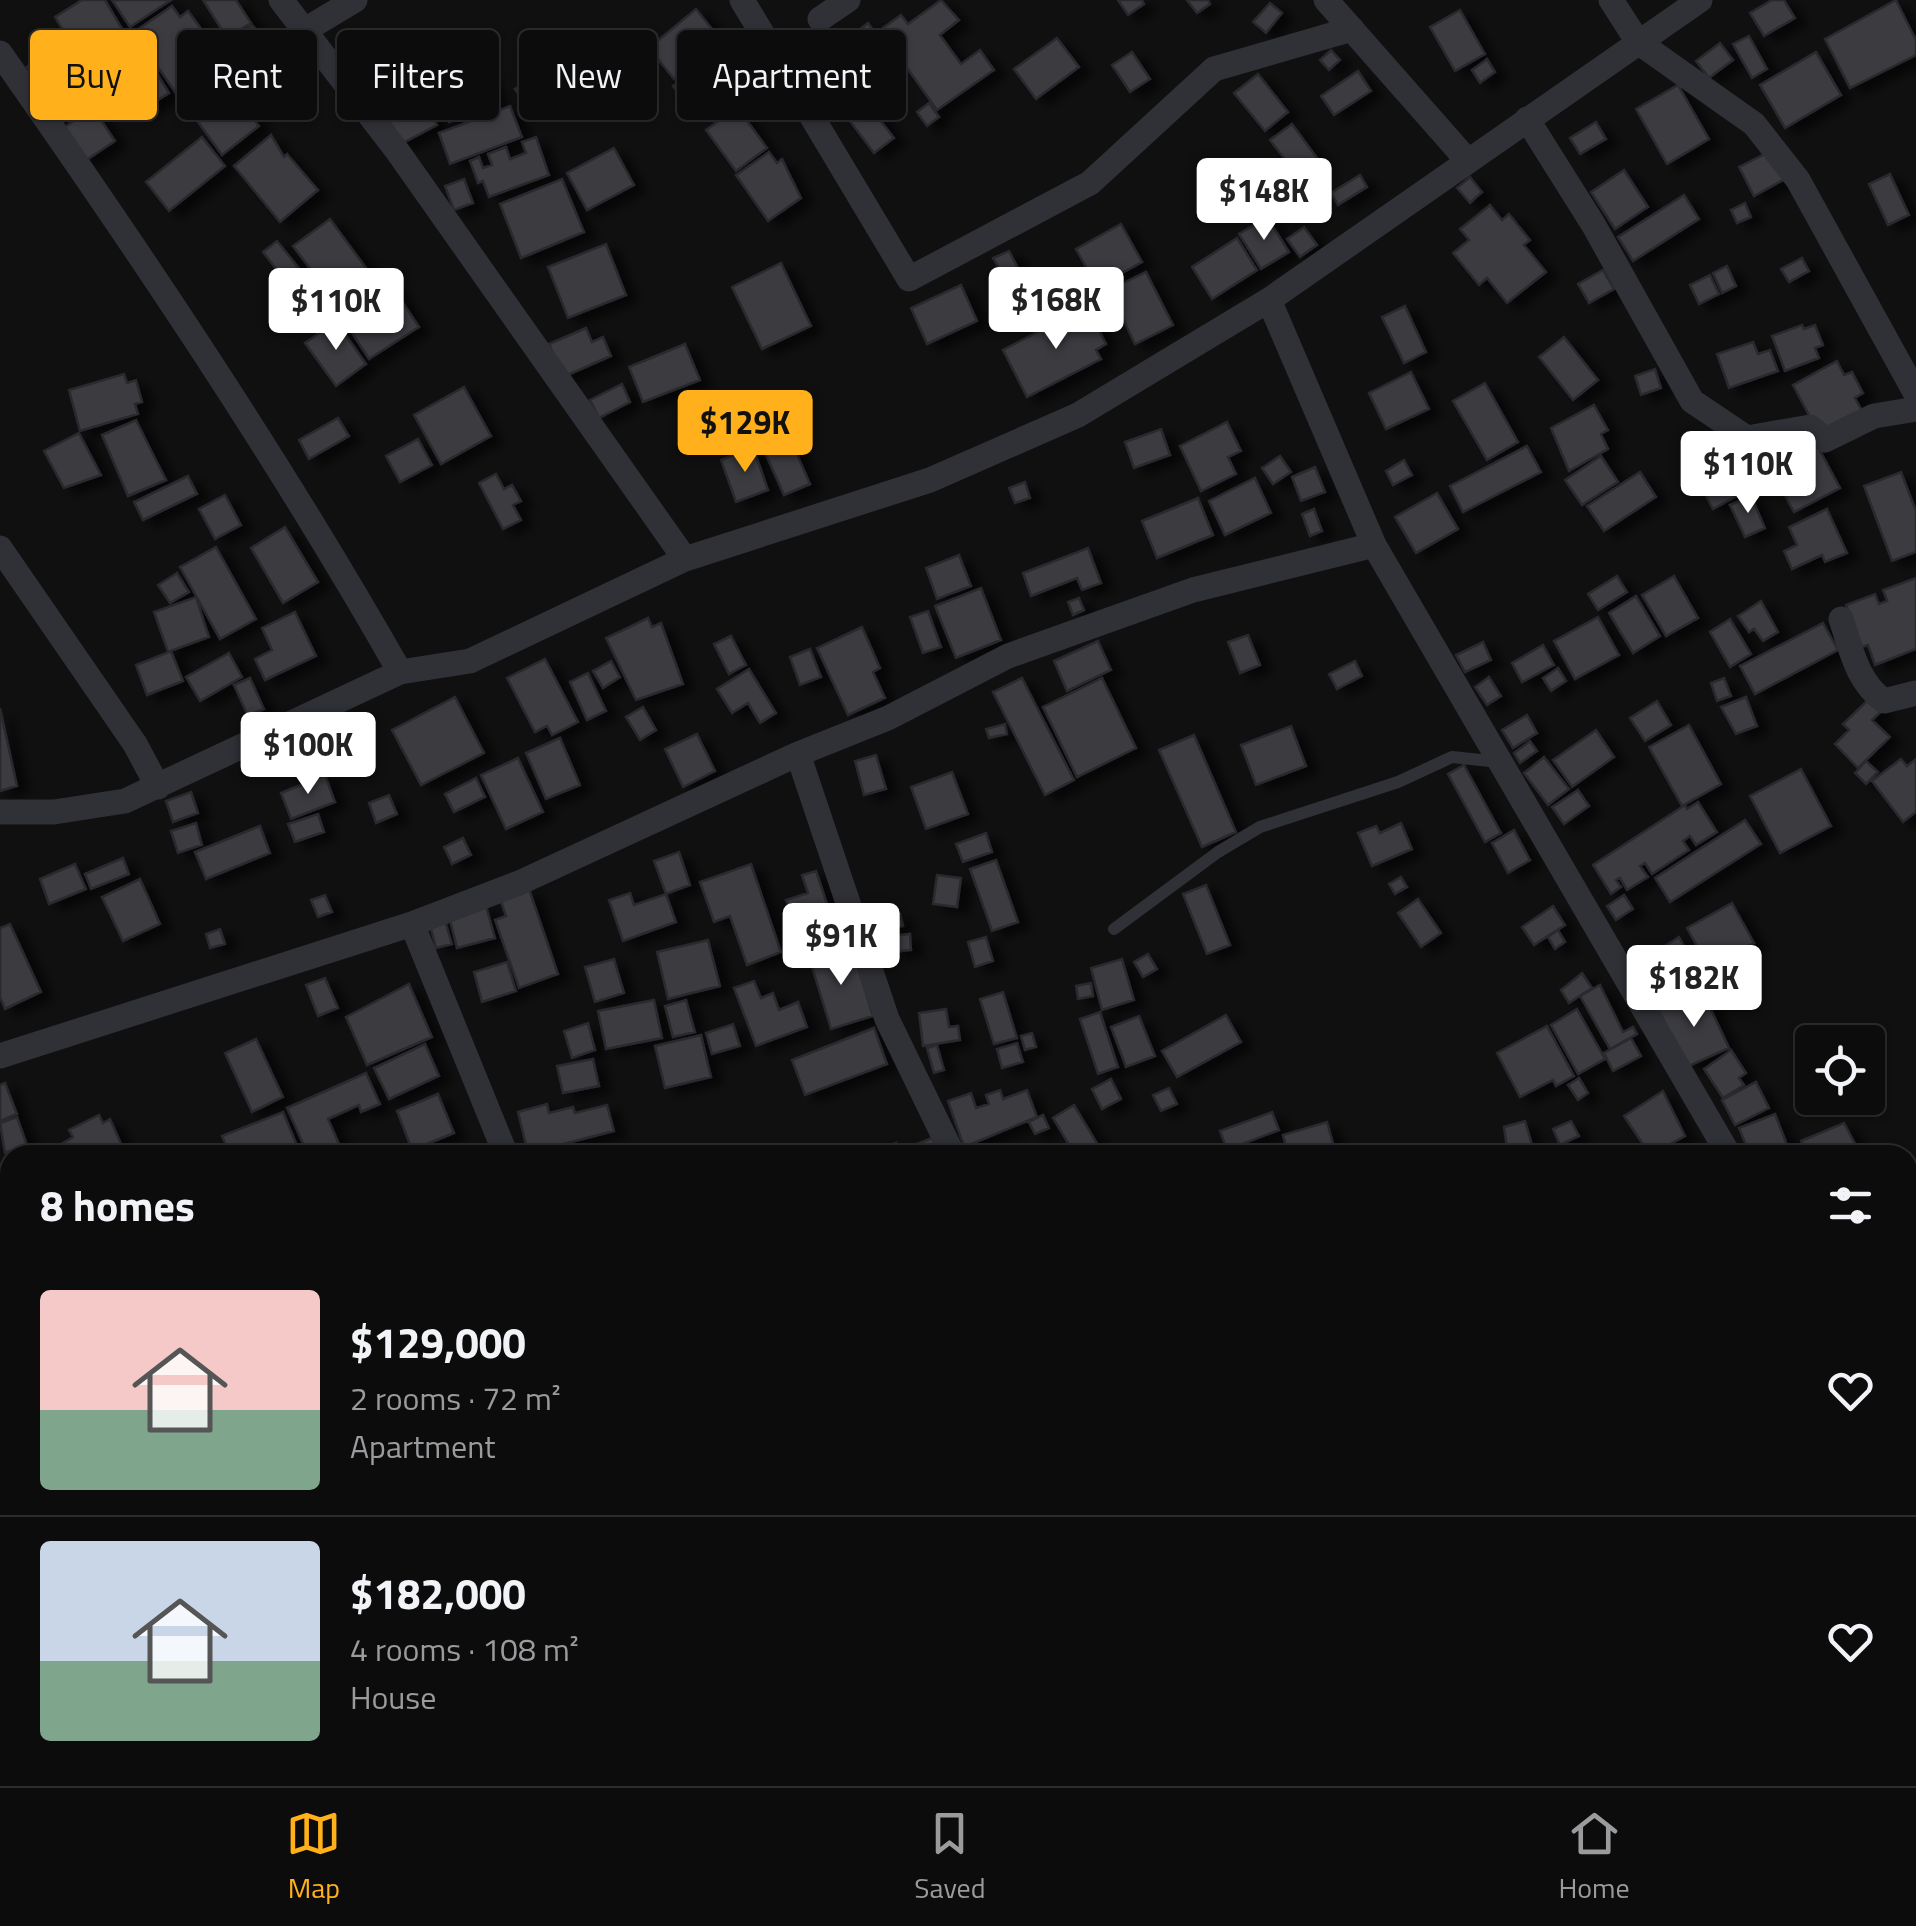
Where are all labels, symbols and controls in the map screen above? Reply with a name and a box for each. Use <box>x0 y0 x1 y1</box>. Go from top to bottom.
chip: Buy <box>30 30 157 120</box>
chip: Rent <box>177 30 317 120</box>
chip: Filters <box>337 30 499 120</box>
chip: New <box>519 30 657 120</box>
chip: Apartment <box>677 30 906 120</box>
pin: $148K <box>1194 158 1334 243</box>
text: $148K <box>1219 166 1309 214</box>
pin: $168K <box>986 267 1126 352</box>
pin: $110K <box>266 268 406 353</box>
text: $168K <box>1011 275 1101 323</box>
text: $110K <box>291 276 381 324</box>
pin: $129K <box>675 390 815 475</box>
text: $129K <box>700 398 790 446</box>
pin: $110K <box>1678 431 1818 516</box>
text: $110K <box>1703 439 1793 487</box>
pin: $100K <box>238 712 378 797</box>
text: $100K <box>263 720 353 768</box>
pin: $91K <box>782 903 900 988</box>
text: $91K <box>805 911 877 959</box>
pin: $182K <box>1624 945 1764 1030</box>
text: $182K <box>1649 953 1739 1001</box>
map controls <box>1795 1025 1885 1115</box>
button: locate <box>1795 1025 1885 1115</box>
text: 8 homes <box>40 1173 195 1237</box>
icon: filters <box>1823 1178 1878 1233</box>
text: $129,000 <box>350 1310 526 1374</box>
icon: home <box>120 1330 240 1450</box>
icon: heart <box>1823 1363 1878 1418</box>
text: 2 rooms · 72 m² <box>350 1374 561 1422</box>
text: Apartment <box>350 1422 496 1470</box>
text: $182,000 <box>350 1561 526 1625</box>
icon: home <box>120 1581 240 1701</box>
icon: heart <box>1823 1614 1878 1669</box>
text: 4 rooms · 108 m² <box>350 1625 579 1673</box>
text: House <box>350 1673 436 1721</box>
tab: Map <box>286 1806 341 1909</box>
tab: Saved <box>914 1806 986 1909</box>
tab: Home <box>1558 1806 1630 1909</box>

